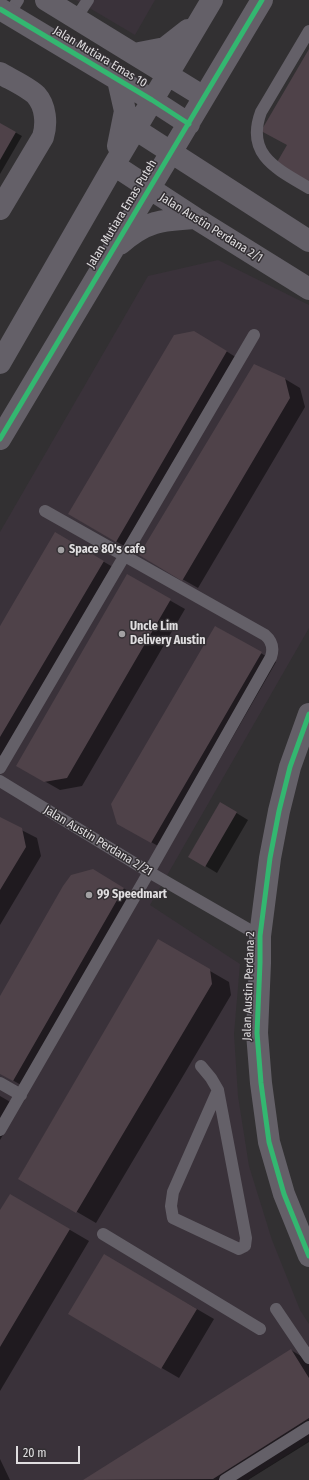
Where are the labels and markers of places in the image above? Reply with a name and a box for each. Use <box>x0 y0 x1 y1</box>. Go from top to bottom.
place label: Space 80's cafe <box>69 543 145 557</box>
marker: Space 80's cafe <box>56 545 66 555</box>
place label: Uncle Lim Delivery Austin <box>130 620 205 648</box>
marker: Uncle Lim Delivery Austin <box>117 629 127 639</box>
place label: 99 Speedmart <box>97 888 167 902</box>
marker: 99 Speedmart <box>84 890 94 900</box>

